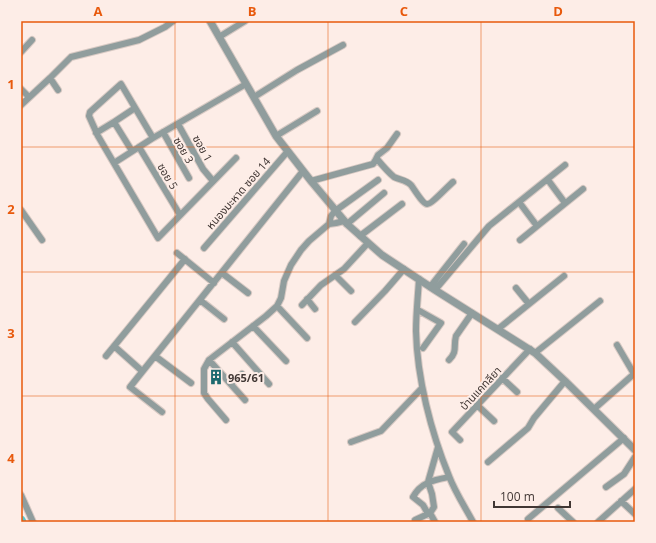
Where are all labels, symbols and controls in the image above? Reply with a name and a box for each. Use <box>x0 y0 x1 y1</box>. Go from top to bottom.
text: A <box>94 2 103 20</box>
text: B <box>248 2 257 20</box>
text: C <box>400 2 408 20</box>
text: D <box>553 2 563 20</box>
text: 1 <box>7 75 15 93</box>
street label: ซอย 1 <box>190 132 216 164</box>
street label: ซอย 3 <box>170 134 198 166</box>
street label: หนองมะหาด ซอย 14 <box>203 153 274 232</box>
street label: ซอย 5 <box>154 160 182 192</box>
text: 2 <box>7 200 15 218</box>
text: 3 <box>7 324 15 342</box>
street label: บ้านแคทลียา <box>456 363 504 413</box>
building icon: 965/61 <box>207 368 225 386</box>
place label: 965/61 <box>228 370 264 385</box>
text: 4 <box>7 449 15 467</box>
scale bar <box>494 483 570 509</box>
text: 100 m <box>500 488 535 505</box>

